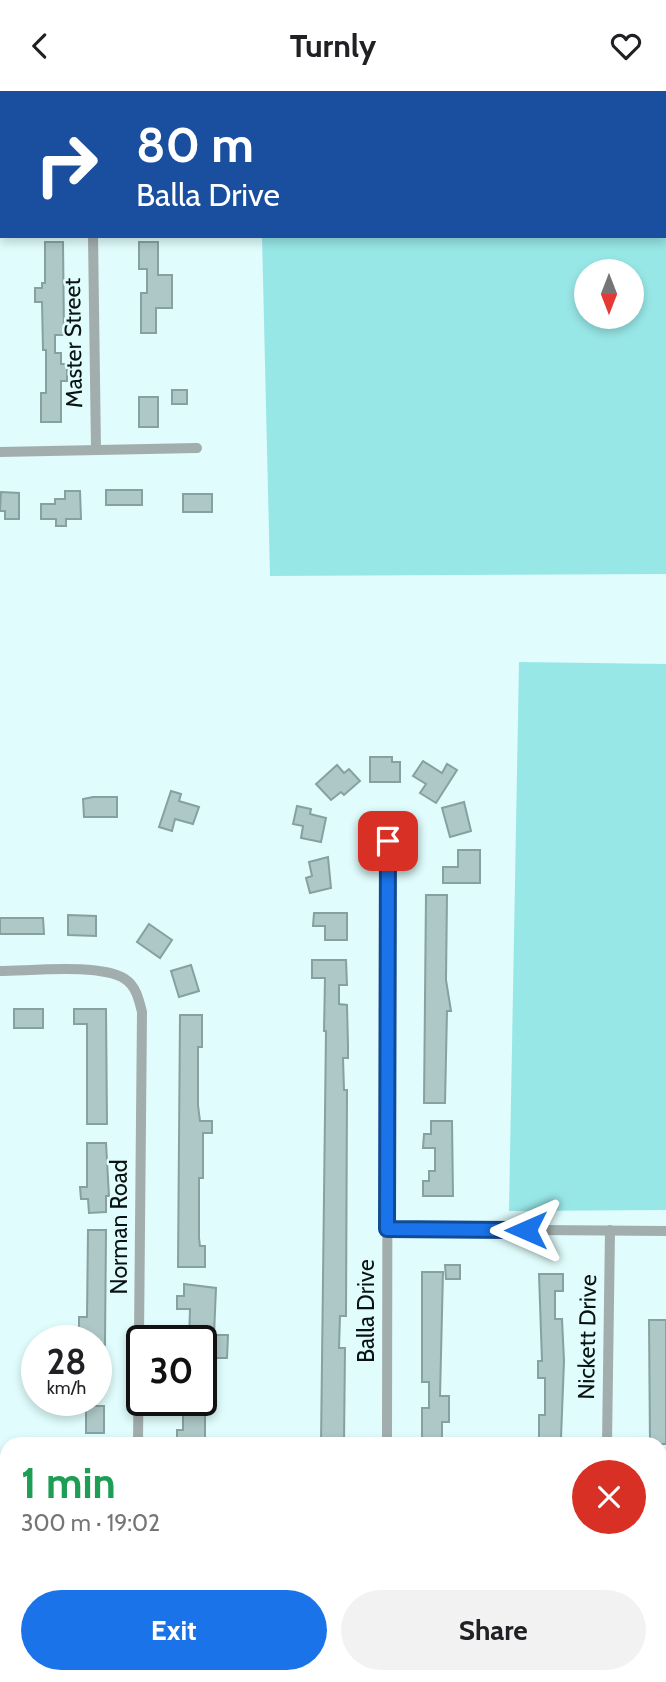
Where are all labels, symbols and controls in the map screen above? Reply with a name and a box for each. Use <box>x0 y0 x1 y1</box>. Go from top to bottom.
text: Turnly <box>290 26 376 65</box>
icon: back <box>21 27 59 65</box>
icon: heart <box>607 27 645 65</box>
text: 80 m <box>136 115 254 174</box>
icon: right <box>21 119 112 210</box>
text: Balla Drive <box>136 175 280 214</box>
north arrow <box>574 259 644 329</box>
map controls <box>574 259 644 329</box>
street label: Master Street <box>58 277 88 408</box>
pin <box>358 811 418 871</box>
icon: arrive <box>369 822 407 860</box>
street label: Norman Road <box>105 1160 133 1294</box>
position arrow <box>489 1193 563 1267</box>
street label: Balla Drive <box>352 1259 380 1363</box>
street label: Nickett Drive <box>572 1274 602 1400</box>
speed limit sign: 30 <box>126 1325 217 1416</box>
text: 28 <box>47 1340 86 1383</box>
text: km/h <box>47 1377 86 1399</box>
text: 1 min <box>21 1457 116 1509</box>
button: close <box>572 1460 646 1534</box>
text: 300 m · 19:02 <box>21 1509 160 1537</box>
button: Exit <box>21 1590 327 1670</box>
button: Share <box>341 1590 646 1670</box>

